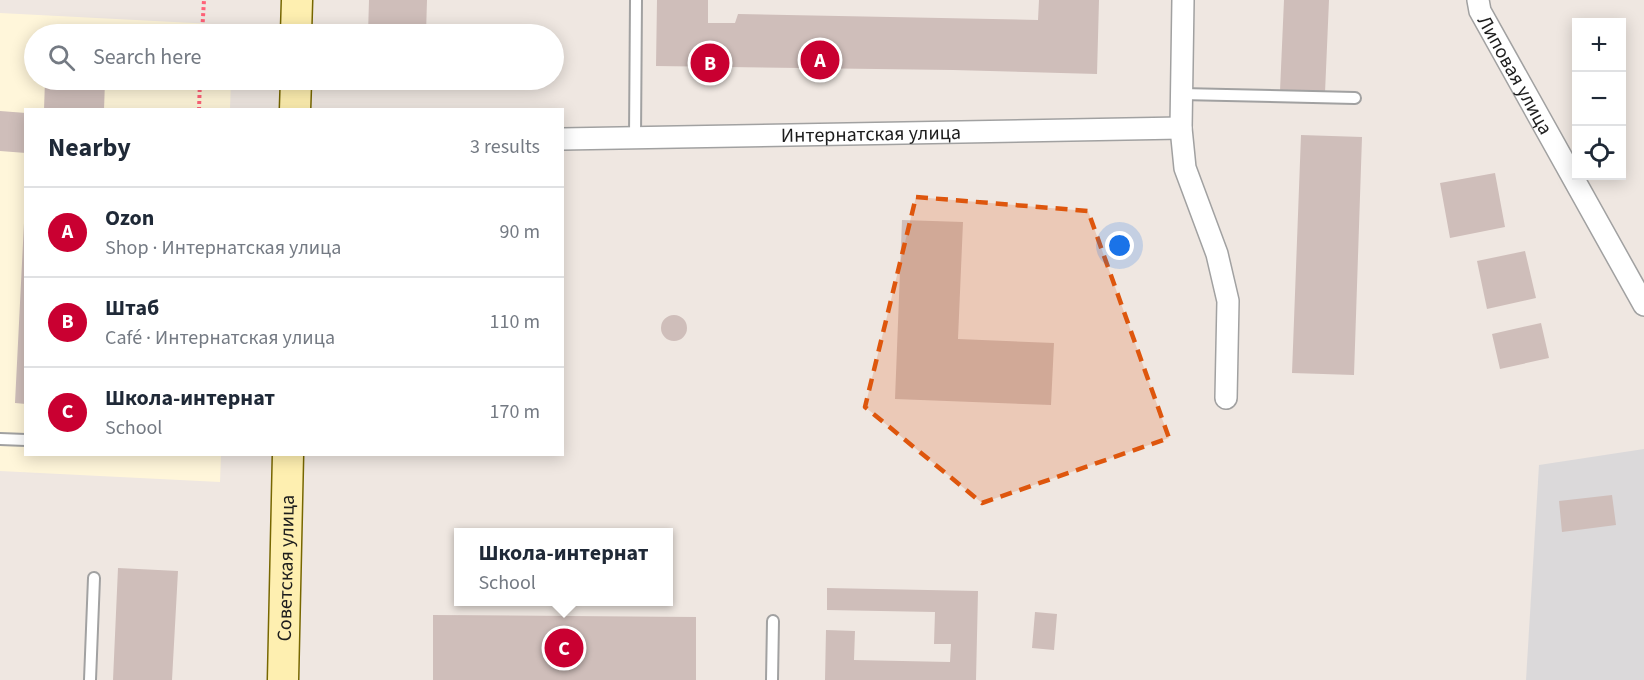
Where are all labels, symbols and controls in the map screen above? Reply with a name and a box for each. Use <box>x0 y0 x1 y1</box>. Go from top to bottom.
street label: Липовая улица <box>1470 10 1559 140</box>
map controls <box>1572 18 1626 180</box>
button: + <box>1572 18 1626 72</box>
search box <box>24 24 564 90</box>
pin: A <box>800 38 840 82</box>
pin: B <box>690 40 730 86</box>
icon: search <box>45 41 78 74</box>
text: Search here <box>93 41 201 73</box>
button: − <box>1572 72 1626 126</box>
street label: Интернатская улица <box>781 119 961 150</box>
button: locate <box>1572 126 1626 180</box>
text: Nearby <box>48 129 131 166</box>
text: 3 results <box>470 133 540 161</box>
text: Ozon <box>105 202 154 234</box>
text: A <box>62 218 73 246</box>
text: 90 m <box>500 218 540 246</box>
your location <box>1105 231 1134 260</box>
text: Shop · Интернатская улица <box>105 234 341 262</box>
text: Штаб <box>105 292 159 324</box>
text: B <box>61 308 74 336</box>
text: 110 m <box>490 308 540 336</box>
text: Café · Интернатская улица <box>105 324 335 352</box>
text: Школа-интернат <box>105 382 275 414</box>
text: C <box>62 398 73 426</box>
text: 170 m <box>490 398 540 426</box>
text: School <box>105 414 162 442</box>
street label: Советская улица <box>271 494 302 642</box>
popup <box>454 528 673 606</box>
text: Школа-интернат <box>478 537 649 569</box>
text: School <box>478 569 536 597</box>
pin: C <box>544 626 584 670</box>

